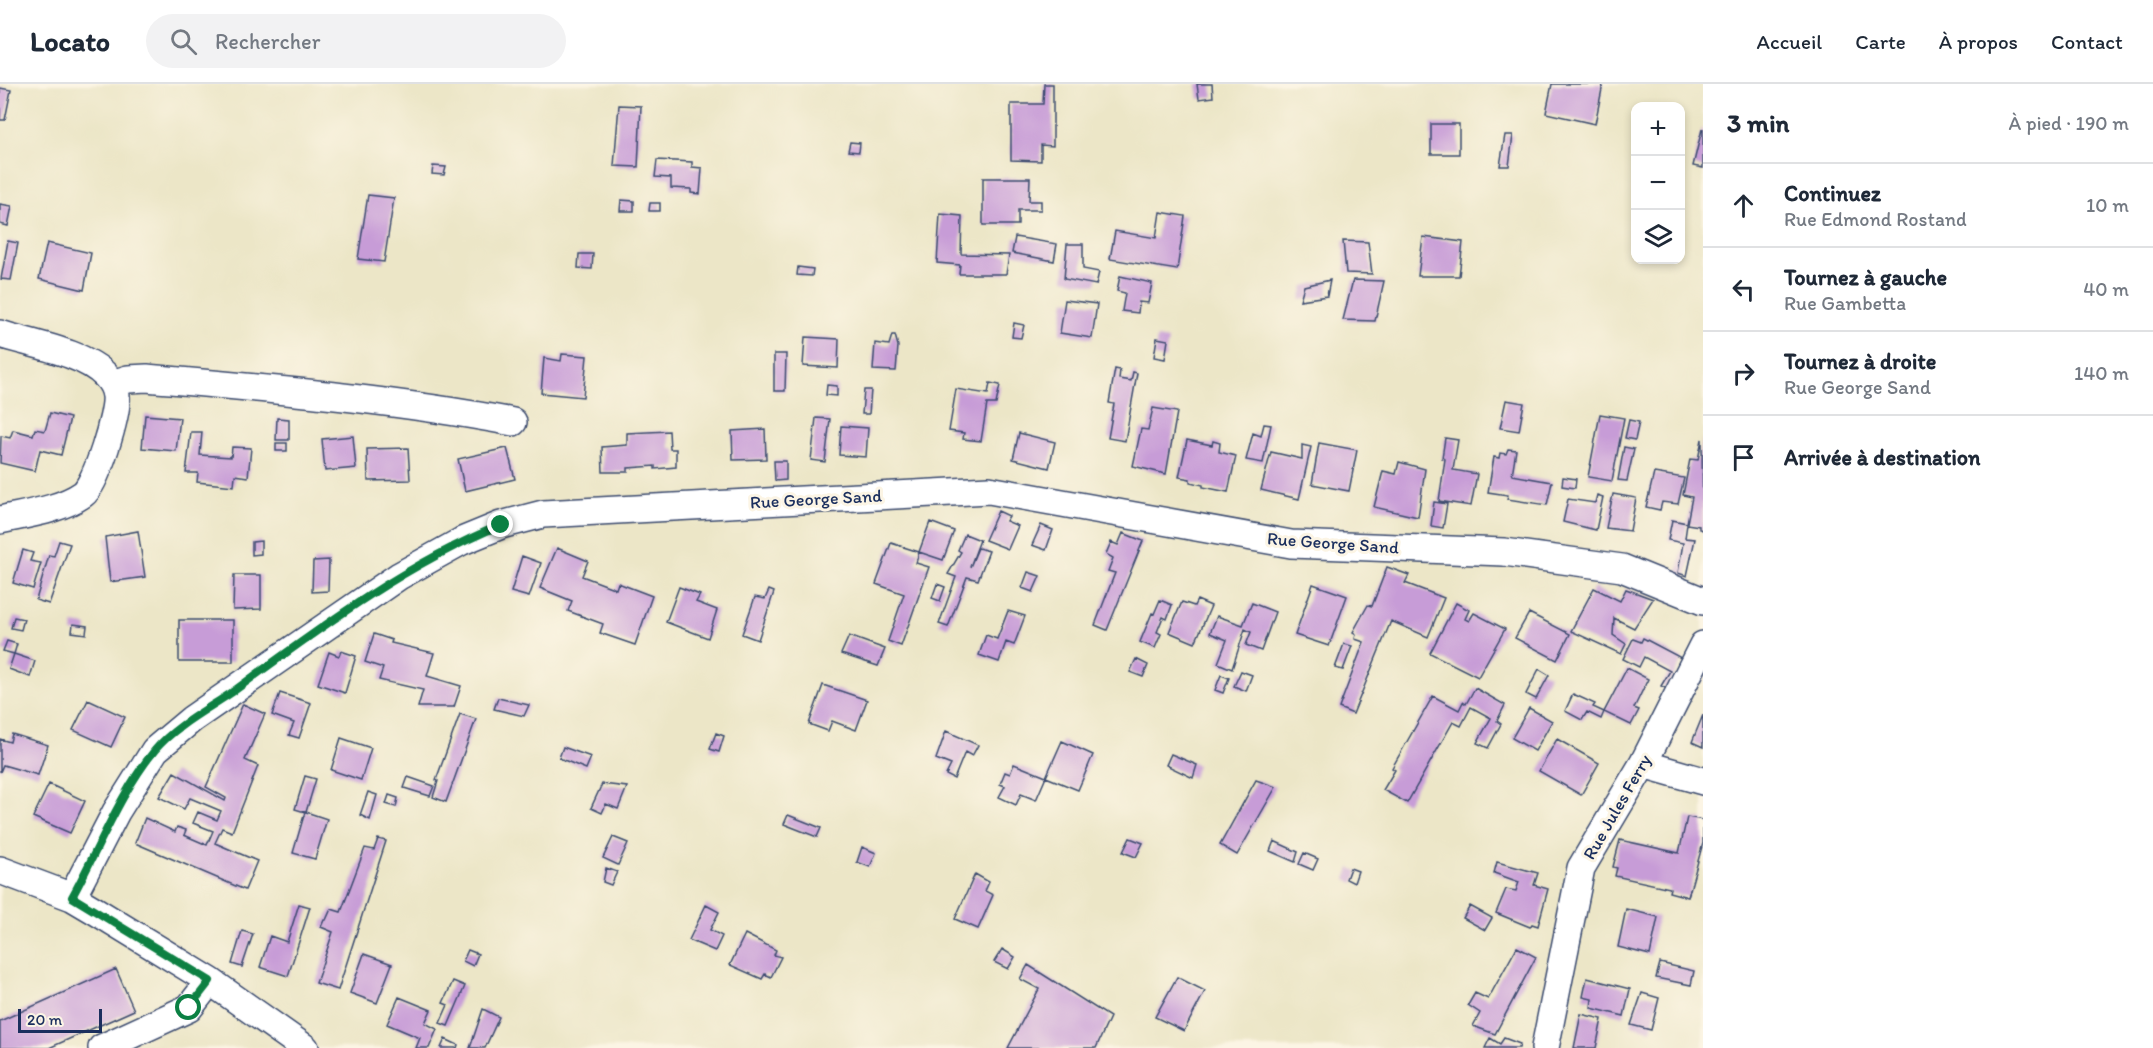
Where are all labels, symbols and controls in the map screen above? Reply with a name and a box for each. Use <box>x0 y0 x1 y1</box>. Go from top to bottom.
search box <box>146 14 566 68</box>
text: Locato <box>30 24 110 58</box>
icon: search <box>167 25 200 58</box>
text: Rechercher <box>215 28 320 55</box>
text: Accueil <box>1757 29 1822 54</box>
text: Carte <box>1855 29 1906 54</box>
text: À propos <box>1939 29 2018 54</box>
text: Contact <box>2051 29 2123 54</box>
map controls <box>1631 102 1685 264</box>
button: + <box>1631 102 1685 156</box>
text: 3 min <box>1727 107 1789 139</box>
text: À pied · 190 m <box>2009 111 2129 135</box>
button: − <box>1631 156 1685 210</box>
text: Continuez <box>1784 180 1881 207</box>
icon: ahead <box>1727 189 1760 222</box>
text: 10 m <box>2086 193 2129 217</box>
text: Rue Edmond Rostand <box>1784 207 1967 231</box>
button: layers <box>1631 210 1685 264</box>
text: Tournez à gauche <box>1784 264 1947 291</box>
icon: left <box>1727 273 1760 306</box>
text: 40 m <box>2083 277 2129 301</box>
text: Rue Gambetta <box>1784 291 1906 315</box>
text: Tournez à droite <box>1784 348 1936 375</box>
icon: right <box>1727 357 1760 390</box>
text: 140 m <box>2074 361 2129 385</box>
text: Rue George Sand <box>1784 375 1931 399</box>
icon: arrive <box>1727 441 1760 474</box>
text: Arrivée à destination <box>1784 444 1980 471</box>
street label: Rue George Sand <box>749 485 883 513</box>
route end <box>487 511 513 537</box>
street label: Rue George Sand <box>1266 527 1400 559</box>
street label: Rue Jules Ferry <box>1578 750 1656 864</box>
route start <box>175 994 201 1020</box>
scale bar <box>18 1006 102 1034</box>
text: 20 m <box>27 1010 62 1029</box>

